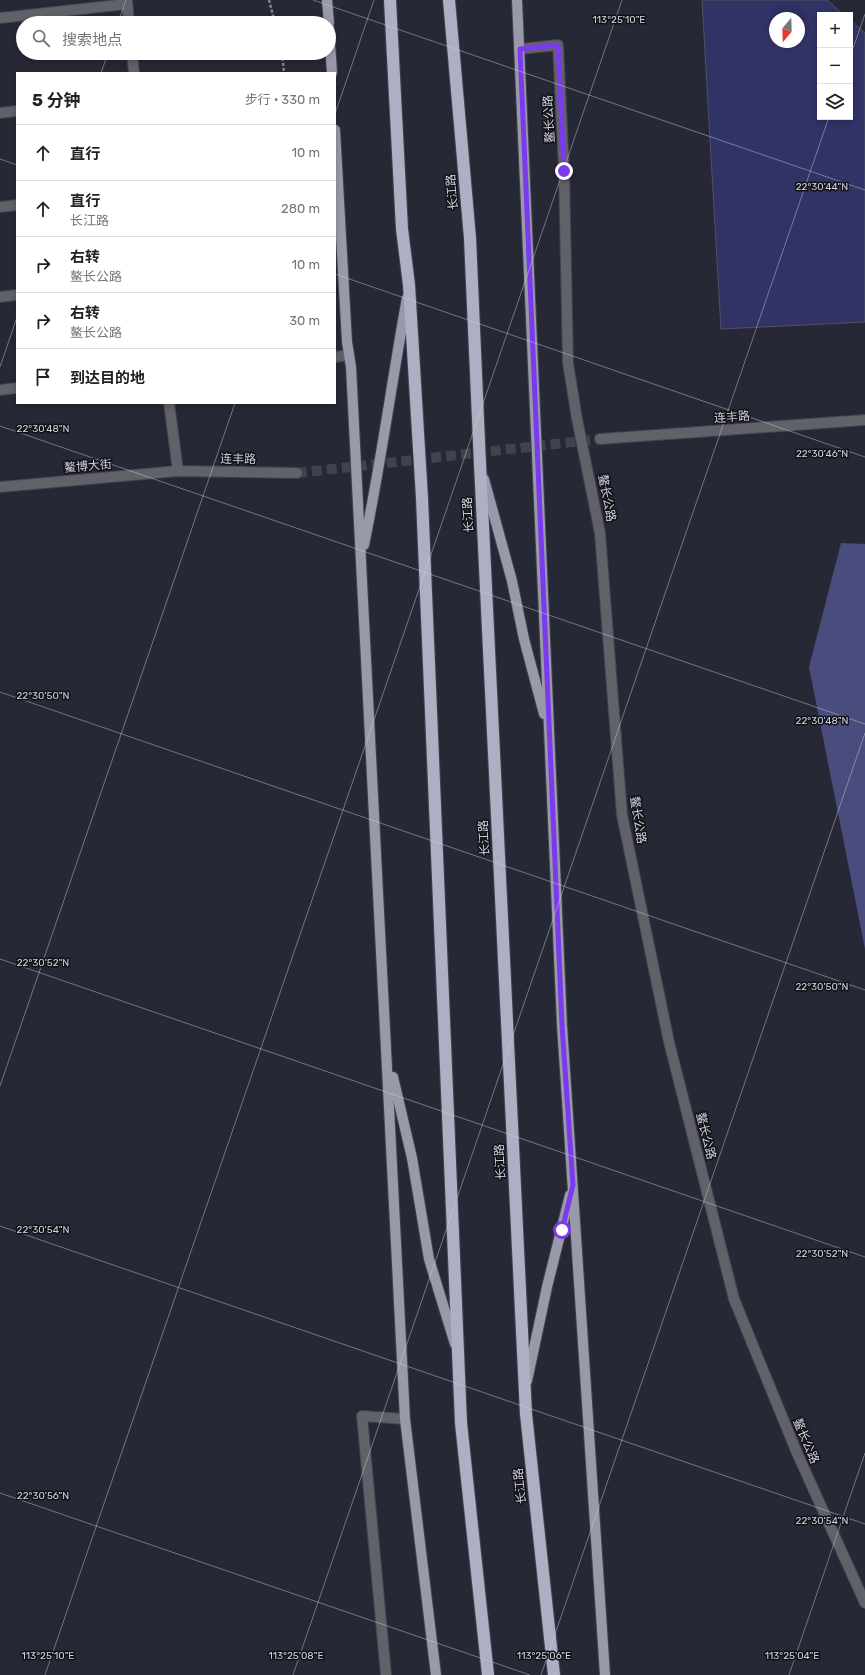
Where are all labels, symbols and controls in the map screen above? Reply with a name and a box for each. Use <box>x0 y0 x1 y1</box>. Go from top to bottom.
north arrow <box>769 12 805 48</box>
map controls <box>817 12 853 120</box>
button: + <box>817 12 853 48</box>
text: 113°25'10"E <box>593 14 645 26</box>
search box <box>16 16 336 60</box>
icon: search <box>30 27 52 49</box>
text: 搜索地点 <box>62 31 122 49</box>
button: − <box>817 48 853 84</box>
button: layers <box>817 84 853 120</box>
text: 5 分钟 <box>32 90 81 110</box>
text: 步行 · 330 m <box>245 92 320 107</box>
street label: 鳌长公路 <box>541 95 557 143</box>
icon: ahead <box>32 142 54 164</box>
text: 直行 <box>70 145 100 163</box>
text: 10 m <box>291 145 320 160</box>
route end <box>555 162 573 180</box>
street label: 长江路 <box>443 173 461 211</box>
text: 22°30'44"N <box>796 181 848 193</box>
text: 直行 <box>70 192 100 210</box>
icon: ahead <box>32 198 54 220</box>
text: 280 m <box>281 201 320 216</box>
text: 长江路 <box>70 213 109 228</box>
text: 右转 <box>70 248 100 266</box>
icon: right <box>32 254 54 276</box>
text: 10 m <box>291 257 320 272</box>
text: 鳌长公路 <box>70 269 122 284</box>
text: 右转 <box>70 304 100 322</box>
icon: right <box>32 310 54 332</box>
text: 30 m <box>289 313 320 328</box>
text: 鳌长公路 <box>70 325 122 340</box>
icon: arrive <box>32 366 54 388</box>
text: 到达目的地 <box>70 369 145 387</box>
street label: 连丰路 <box>714 409 750 425</box>
text: 22°30'48"N <box>17 423 69 435</box>
text: 22°30'46"N <box>796 448 848 460</box>
street label: 连丰路 <box>220 452 256 466</box>
street label: 鳌博大街 <box>63 457 113 475</box>
street label: 鳌长公路 <box>596 473 618 523</box>
street label: 长江路 <box>460 497 476 533</box>
text: 22°30'50"N <box>16 690 70 702</box>
text: 22°30'48"N <box>796 715 848 727</box>
street label: 鳌长公路 <box>627 795 649 845</box>
street label: 长江路 <box>476 820 492 856</box>
text: 22°30'52"N <box>17 957 69 969</box>
text: 22°30'50"N <box>795 981 849 993</box>
street label: 鳌长公路 <box>693 1111 719 1161</box>
street label: 长江路 <box>492 1144 508 1180</box>
route start <box>553 1221 571 1239</box>
text: 22°30'54"N <box>17 1224 69 1236</box>
text: 22°30'52"N <box>796 1248 848 1260</box>
street label: 鳌长公路 <box>790 1416 822 1466</box>
street label: 长江路 <box>511 1467 529 1505</box>
text: 22°30'56"N <box>17 1490 69 1502</box>
text: 22°30'54"N <box>796 1515 848 1527</box>
text: 113°25'10"E <box>22 1650 74 1662</box>
text: 113°25'08"E <box>269 1650 323 1662</box>
text: 113°25'06"E <box>517 1650 571 1662</box>
text: 113°25'04"E <box>765 1650 819 1662</box>

